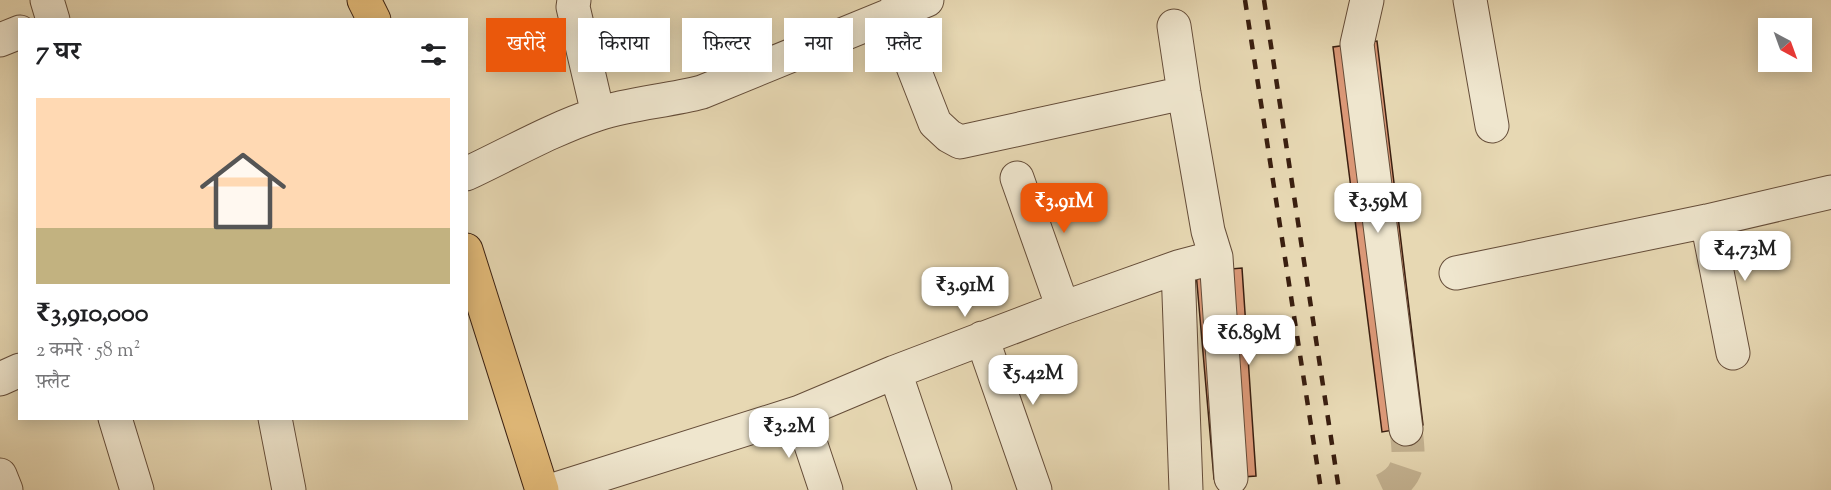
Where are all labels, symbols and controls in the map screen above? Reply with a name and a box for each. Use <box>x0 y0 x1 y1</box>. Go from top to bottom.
chip: खरीदें <box>486 18 566 72</box>
chip: किराया <box>578 18 670 72</box>
chip: फ़िल्टर <box>682 18 772 72</box>
chip: नया <box>784 18 853 72</box>
chip: फ़्लैट <box>865 18 942 72</box>
north arrow <box>1758 18 1812 72</box>
map controls <box>1758 18 1812 72</box>
text: 7 घर <box>36 34 80 71</box>
icon: filters <box>417 38 450 71</box>
icon: home <box>189 137 297 245</box>
pin: ₹3.91M <box>1015 183 1113 234</box>
pin: ₹3.59M <box>1329 183 1427 234</box>
text: ₹3.91M <box>1035 188 1093 217</box>
text: ₹3.59M <box>1348 188 1408 217</box>
pin: ₹4.73M <box>1696 231 1794 282</box>
text: ₹4.73M <box>1714 236 1776 265</box>
pin: ₹3.91M <box>916 267 1014 318</box>
text: ₹3.91M <box>936 272 994 301</box>
text: ₹3,910,000 <box>36 296 148 333</box>
pin: ₹6.89M <box>1200 315 1298 366</box>
text: ₹6.89M <box>1217 320 1281 349</box>
text: 2 कमरे · 58 m² <box>36 337 140 366</box>
pin: ₹5.42M <box>984 355 1082 406</box>
text: ₹5.42M <box>1003 360 1064 389</box>
text: फ़्लैट <box>36 369 69 398</box>
pin: ₹3.2M <box>747 408 831 459</box>
text: ₹3.2M <box>763 413 815 442</box>

